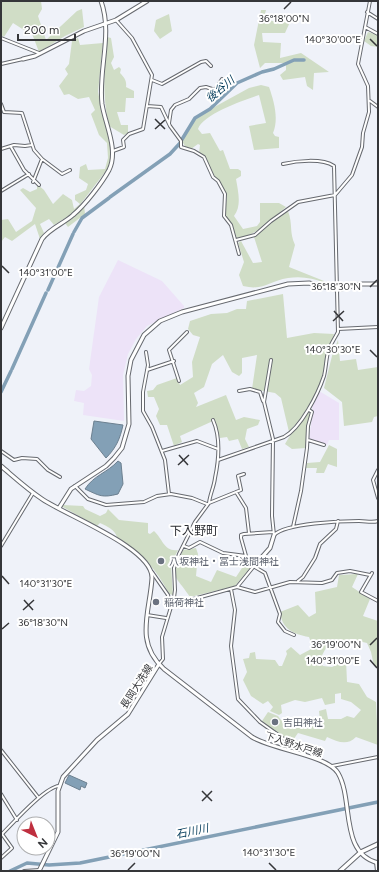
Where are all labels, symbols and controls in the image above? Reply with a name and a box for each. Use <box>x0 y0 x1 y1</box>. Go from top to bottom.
text: 36°18'00"N <box>259 12 309 25</box>
scale bar <box>18 16 75 42</box>
text: 200 m <box>24 23 59 37</box>
text: 140°30'00"E <box>305 33 361 46</box>
water label: 後谷川 <box>204 73 238 105</box>
text: 140°31'00"E <box>19 266 73 279</box>
text: 36°18'30"N <box>311 280 361 293</box>
text: 140°30'30"E <box>305 343 361 356</box>
district label: 下入野町 <box>170 524 218 538</box>
place label: 八坂神社・冨士浅間神社 <box>169 555 279 568</box>
marker: 八坂神社・冨士浅間神社 <box>156 556 166 566</box>
text: 140°31'30"E <box>20 577 73 590</box>
place label: 稲荷神社 <box>164 596 204 609</box>
marker: 稲荷神社 <box>151 597 161 607</box>
text: 36°18'30"N <box>18 616 68 629</box>
text: 36°19'00"N <box>311 638 361 651</box>
text: 140°31'00"E <box>306 654 360 667</box>
street label: 長岡大洗線 <box>117 662 155 711</box>
place label: 吉田神社 <box>283 716 323 729</box>
marker: 吉田神社 <box>270 717 280 727</box>
street label: 下入野水戸線 <box>263 729 324 760</box>
north arrow <box>16 816 56 856</box>
water label: 石川川 <box>175 821 211 841</box>
text: N <box>35 835 50 851</box>
text: 140°31'30"E <box>243 846 296 859</box>
text: 36°19'00"N <box>110 847 160 860</box>

